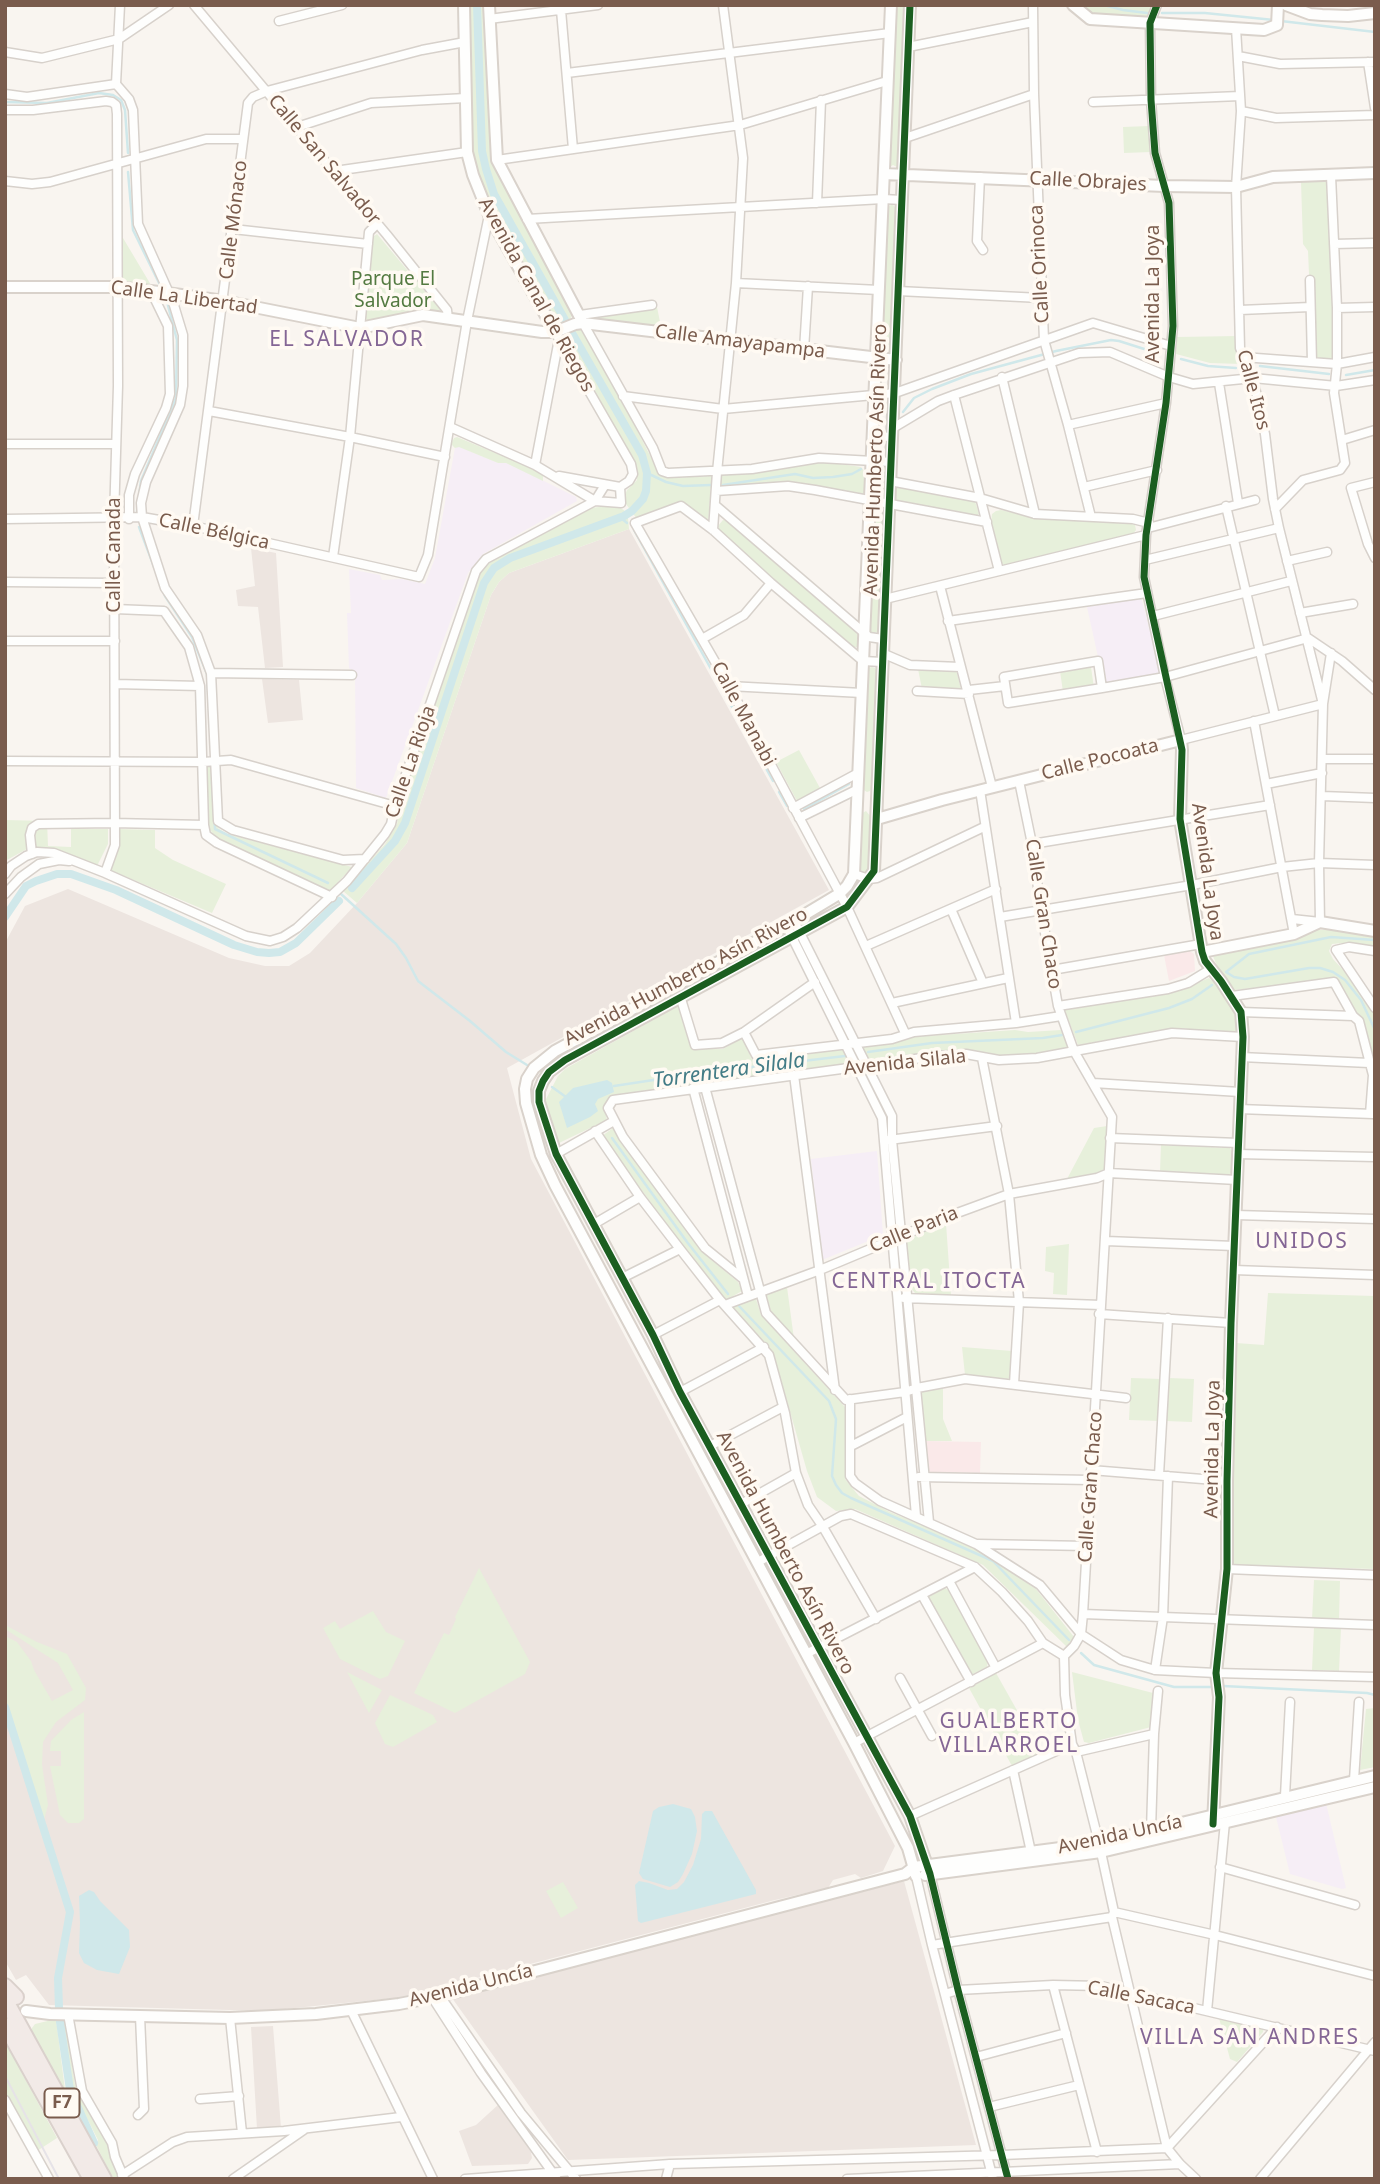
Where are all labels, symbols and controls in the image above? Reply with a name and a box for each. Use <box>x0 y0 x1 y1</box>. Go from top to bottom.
street label: Calle San Salvador <box>263 90 385 230</box>
street label: Calle Mónaco <box>215 159 253 281</box>
street label: Calle Obrajes <box>1029 168 1147 196</box>
street label: Avenida Canal de Riegos <box>473 194 599 396</box>
street label: Calle Orinoca <box>1026 204 1054 324</box>
street label: Avenida La Joya <box>1143 225 1165 363</box>
park label: Parque El Salvador <box>351 269 435 313</box>
street label: Calle La Libertad <box>109 276 259 320</box>
street label: Calle Amayapampa <box>654 320 826 364</box>
street label: Avenida Humberto Asín Rivero <box>860 323 892 597</box>
district label: EL SALVADOR <box>271 327 423 353</box>
street label: Calle Itos <box>1231 347 1275 433</box>
street label: Calle Canada <box>104 497 126 613</box>
street label: Calle Bélgica <box>157 509 271 555</box>
street label: Calle Manabi <box>706 658 780 770</box>
street label: Calle La Rioja <box>381 703 441 821</box>
street label: Calle Pocoata <box>1039 734 1161 786</box>
street label: Avenida La Joya <box>1186 802 1228 942</box>
street label: Calle Gran Chaco <box>1020 837 1066 991</box>
street label: Avenida Humberto Asín Rivero <box>560 903 812 1051</box>
street label: Avenida Silala <box>843 1045 967 1081</box>
water label: Torrentera Silala <box>651 1048 807 1094</box>
street label: Calle Paria <box>866 1202 962 1258</box>
district label: UNIDOS <box>1256 1229 1348 1255</box>
district label: CENTRAL ITOCTA <box>833 1269 1025 1295</box>
street label: Avenida La Joya <box>1200 1379 1226 1519</box>
street label: Calle Gran Chaco <box>1074 1410 1108 1564</box>
street label: Avenida Humberto Asín Rivero <box>711 1427 859 1679</box>
district label: GUALBERTO VILLARROEL <box>940 1709 1078 1759</box>
street label: Avenida Uncía <box>1056 1811 1184 1859</box>
street label: Avenida Uncía <box>407 1960 535 2012</box>
street label: Calle Sacaca <box>1085 1976 1197 2020</box>
district label: VILLA SAN ANDRES <box>1142 2025 1358 2051</box>
road number: F7 <box>44 2088 80 2118</box>

